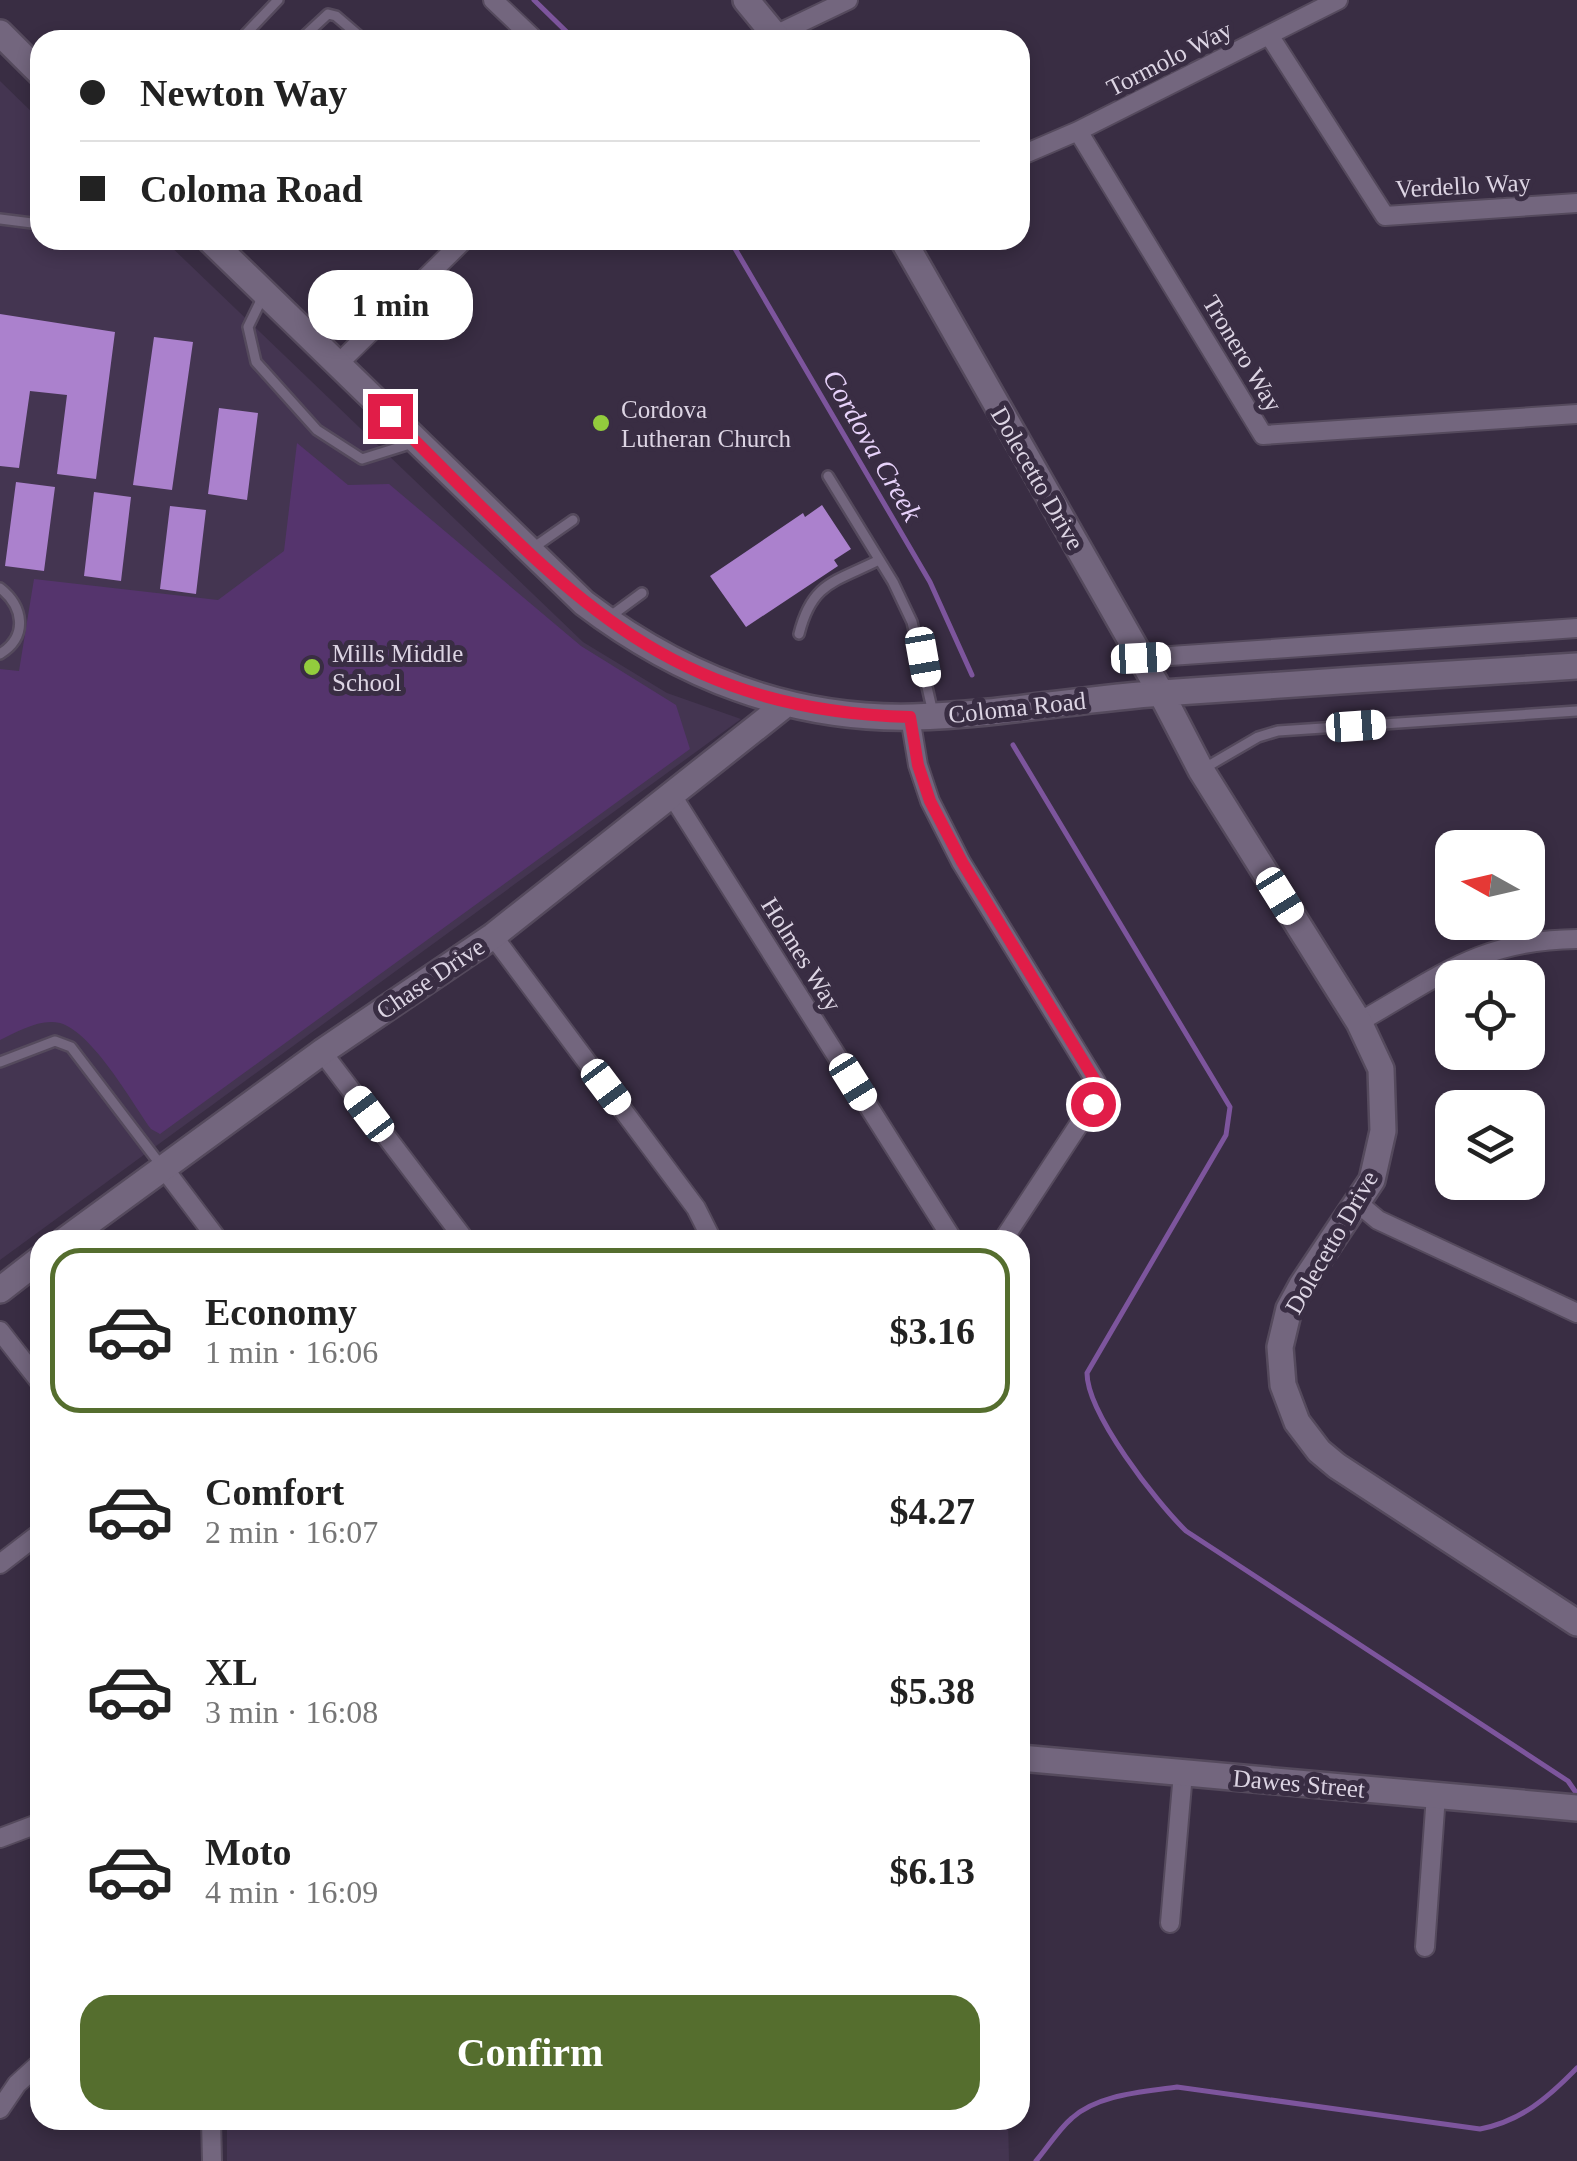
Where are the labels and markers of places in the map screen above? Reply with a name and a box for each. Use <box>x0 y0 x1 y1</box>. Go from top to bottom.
place label: Cordova Lutheran Church <box>621 396 792 452</box>
marker: Cordova Lutheran Church <box>590 412 612 434</box>
place label: Mills Middle School <box>332 640 463 696</box>
marker: Mills Middle School <box>301 656 323 678</box>

